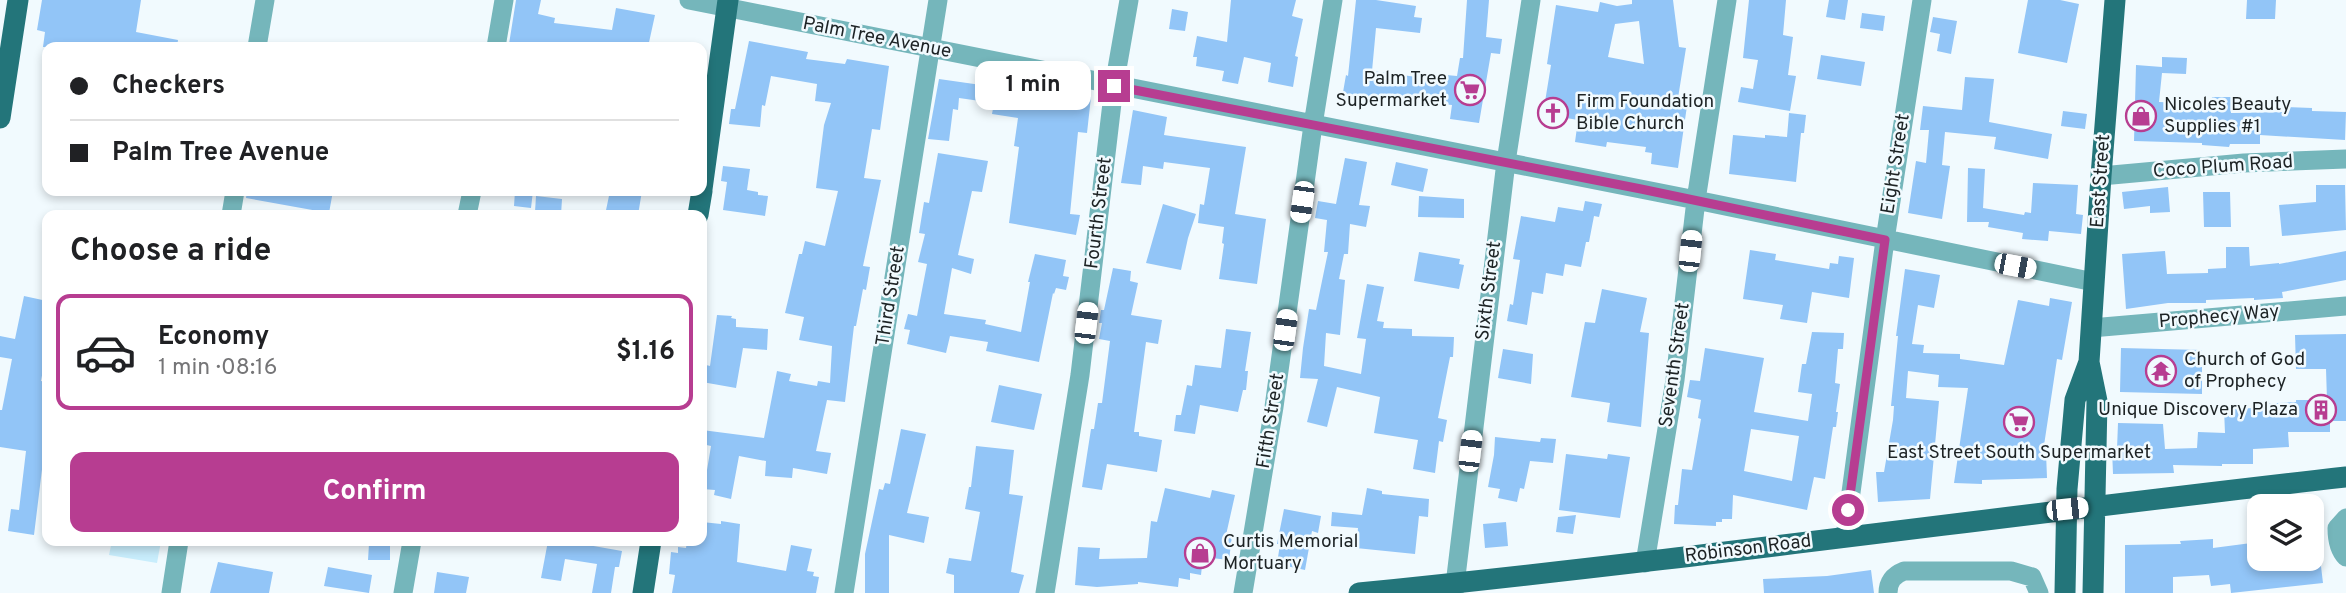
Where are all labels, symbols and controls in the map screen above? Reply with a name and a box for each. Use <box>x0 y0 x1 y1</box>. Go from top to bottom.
street label: Palm Tree Avenue <box>801 12 953 64</box>
callout: 1 min <box>974 62 1090 110</box>
place label: Palm Tree Supermarket <box>1336 67 1447 113</box>
text: Checkers <box>112 70 225 103</box>
route end <box>1098 70 1130 102</box>
text: 1 min <box>1005 71 1061 100</box>
supermarket icon: Palm Tree Supermarket <box>1453 73 1487 107</box>
place label: Firm Foundation Bible Church <box>1576 90 1714 136</box>
place label: Nicoles Beauty Supplies #1 <box>2164 93 2291 139</box>
church icon: Firm Foundation Bible Church <box>1536 96 1570 130</box>
shop icon: Nicoles Beauty Supplies #1 <box>2124 99 2158 133</box>
street label: Eight Street <box>1876 112 1916 216</box>
street label: East Street <box>2086 133 2116 229</box>
text: Palm Tree Avenue <box>112 137 329 170</box>
street label: Coco Plum Road <box>2152 150 2294 184</box>
street label: Fourth Street <box>1080 156 1118 270</box>
car <box>1289 180 1316 224</box>
car <box>1678 229 1703 273</box>
text: Choose a ride <box>70 232 271 272</box>
street label: Sixth Street <box>1471 240 1507 342</box>
street label: Third Street <box>871 244 911 348</box>
car <box>1993 252 2038 280</box>
street label: Prophecy Way <box>2158 300 2280 334</box>
car <box>1074 301 1099 345</box>
street label: Seventh Street <box>1654 301 1696 429</box>
car <box>1272 308 1299 352</box>
icon: car <box>74 321 137 384</box>
text: Economy <box>158 321 269 354</box>
text: $1.16 <box>616 336 675 369</box>
place label: Church of God of Prophecy <box>2184 348 2305 394</box>
text: 1 min · 08:16 <box>158 354 277 383</box>
temple icon: Church of God of Prophecy <box>2144 354 2178 388</box>
street label: Fifth Street <box>1252 372 1290 470</box>
building icon: Unique Discovery Plaza <box>2304 393 2338 427</box>
place label: Unique Discovery Plaza <box>2098 398 2298 422</box>
supermarket icon: East Street South Supermarket <box>2002 405 2036 439</box>
car <box>1458 429 1483 473</box>
place label: East Street South Supermarket <box>1887 441 2151 465</box>
button: Confirm <box>70 452 679 532</box>
route start <box>1832 494 1864 526</box>
map controls <box>2247 494 2324 571</box>
button: layers <box>2247 494 2324 571</box>
car <box>2046 496 2089 522</box>
street label: Robinson Road <box>1683 529 1813 569</box>
place label: Curtis Memorial Mortuary <box>1223 530 1359 576</box>
shop icon: Curtis Memorial Mortuary <box>1183 536 1217 570</box>

